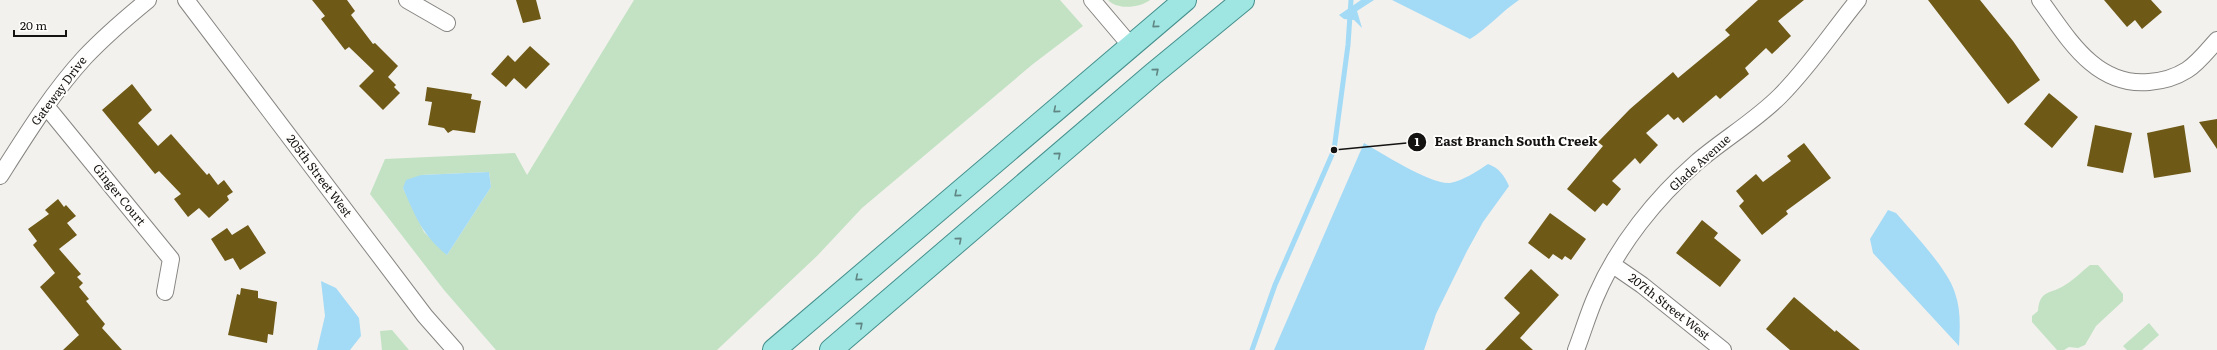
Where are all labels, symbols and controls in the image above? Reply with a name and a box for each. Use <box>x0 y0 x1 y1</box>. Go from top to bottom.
scale bar <box>14 12 66 38</box>
text: 20 m <box>20 16 47 34</box>
one-way arrow <box>1153 21 1160 28</box>
street label: Gateway Drive <box>26 52 90 129</box>
one-way arrow <box>1152 68 1159 75</box>
one-way arrow <box>1054 105 1061 112</box>
callout: East Branch South Creek <box>1407 129 1606 154</box>
street label: 205th Street West <box>283 130 357 221</box>
street label: Glade Avenue <box>1665 130 1734 195</box>
text: East Branch South Creek <box>1435 131 1598 150</box>
text: 1 <box>1415 132 1420 150</box>
one-way arrow <box>1053 153 1060 160</box>
street label: Ginger Court <box>89 160 150 229</box>
one-way arrow <box>955 189 962 196</box>
one-way arrow <box>954 237 962 245</box>
street label: 207th Street West <box>1625 269 1714 344</box>
one-way arrow <box>856 273 863 280</box>
one-way arrow <box>855 322 863 329</box>

